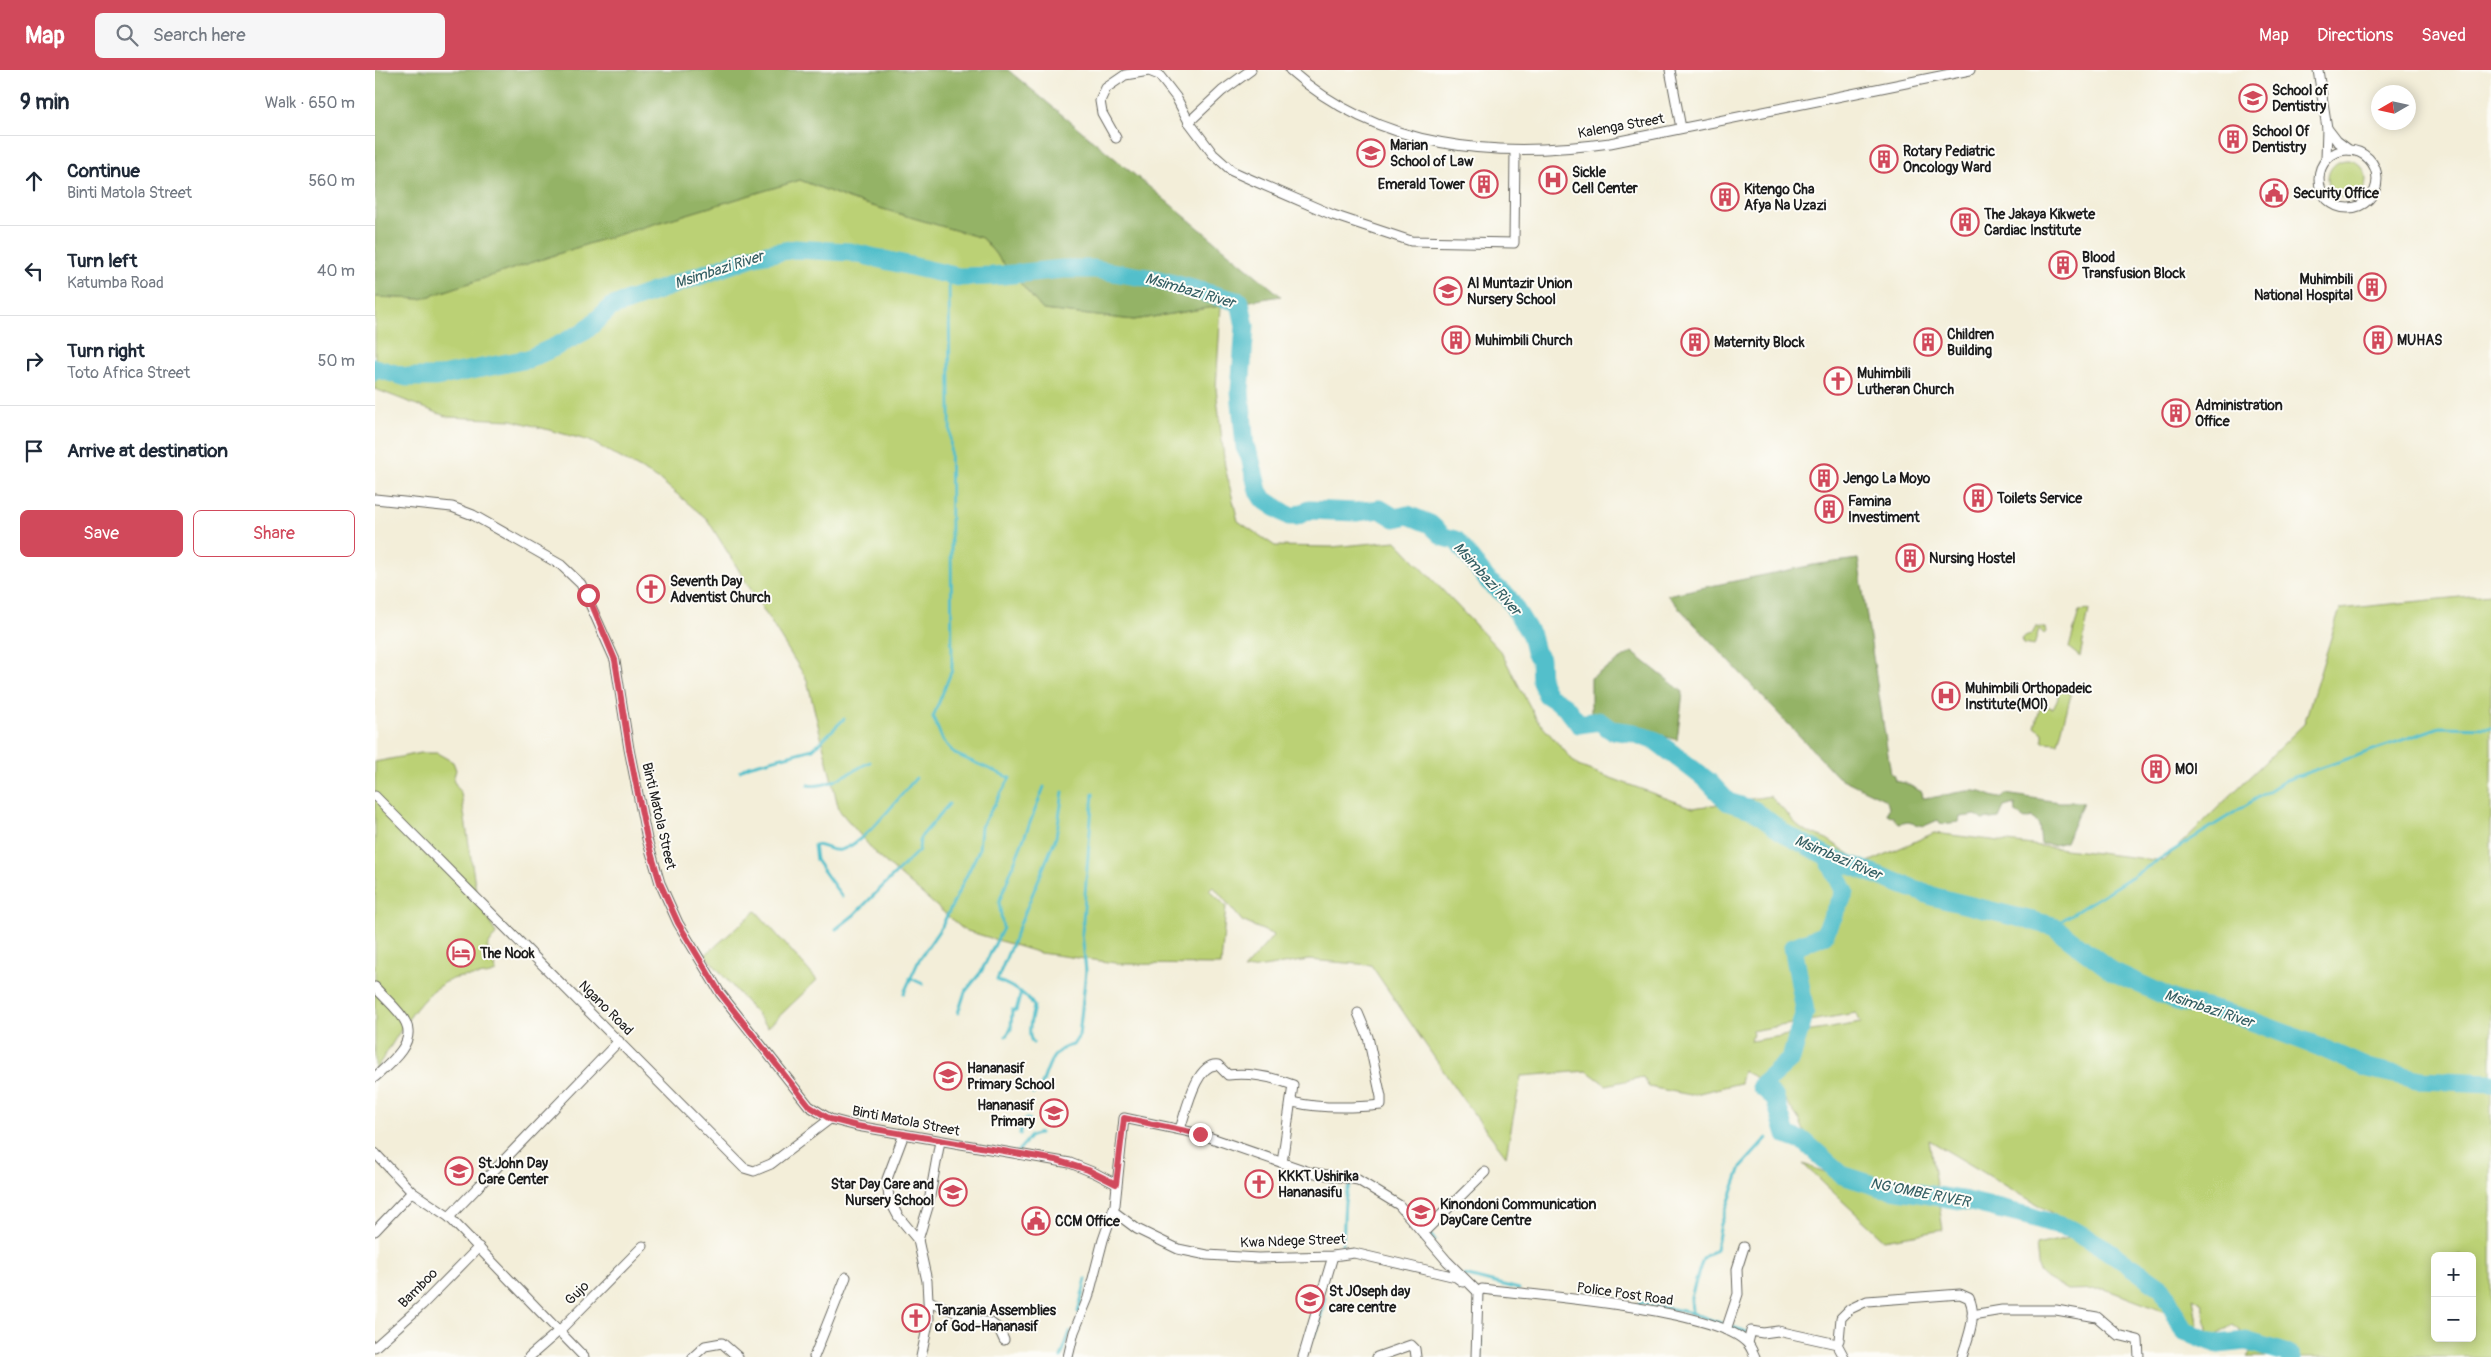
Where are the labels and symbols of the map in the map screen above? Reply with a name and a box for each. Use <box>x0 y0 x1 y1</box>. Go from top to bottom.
place label: School of Dentistry <box>2272 82 2329 115</box>
school or university icon: School of Dentistry <box>2238 83 2268 113</box>
north arrow <box>2371 85 2416 130</box>
street label: Kalenga Street <box>1576 110 1666 142</box>
place label: School Of Dentistry <box>2252 123 2310 156</box>
building icon: School Of Dentistry <box>2218 124 2248 154</box>
place label: Marian School of Law <box>1390 137 1474 170</box>
school or university icon: Marian School of Law <box>1356 138 1386 168</box>
place label: Rotary Pediatric Oncology Ward <box>1903 143 1995 176</box>
building icon: Rotary Pediatric Oncology Ward <box>1869 144 1899 174</box>
place label: Sickle Cell Center <box>1572 164 1639 197</box>
hospital icon: Sickle Cell Center <box>1538 165 1568 195</box>
building icon: Emerald Tower <box>1469 169 1499 199</box>
place label: Emerald Tower <box>1378 176 1466 193</box>
public building icon: Security Office <box>2259 178 2289 208</box>
place label: Kitengo Cha Afya Na Uzazi <box>1744 181 1827 214</box>
building icon: Kitengo Cha Afya Na Uzazi <box>1710 182 1740 212</box>
place label: Security Office <box>2293 185 2380 202</box>
place label: The Jakaya Kikwete Cardiac Institute <box>1983 206 2096 239</box>
building icon: The Jakaya Kikwete Cardiac Institute <box>1950 207 1980 237</box>
water label: Msimbazi River <box>672 246 767 293</box>
place label: Blood Transfusion Block <box>2081 249 2185 282</box>
building icon: Blood Transfusion Block <box>2048 250 2078 280</box>
water label: Msimbazi River <box>1143 269 1239 313</box>
place label: Muhimbili National Hospital <box>2254 271 2354 304</box>
building icon: Muhimbili National Hospital <box>2357 272 2387 302</box>
place label: Al Muntazir Union Nursery School <box>1467 275 1572 308</box>
school or university icon: Al Muntazir Union Nursery School <box>1433 276 1463 306</box>
building icon: Muhimbili Church <box>1441 325 1471 355</box>
building icon: MUHAS <box>2363 325 2393 355</box>
place label: Children Building <box>1947 326 1994 359</box>
building icon: Maternity Block <box>1680 327 1710 357</box>
building icon: Children Building <box>1913 327 1943 357</box>
place label: Muhimbili Church <box>1475 332 1573 349</box>
place label: MUHAS <box>2397 332 2442 349</box>
place label: Maternity Block <box>1714 334 1805 351</box>
place label: Muhimbili Lutheran Church <box>1857 365 1954 398</box>
church icon: Muhimbili Lutheran Church <box>1823 366 1853 396</box>
place label: Administration Office <box>2195 397 2283 430</box>
building icon: Administration Office <box>2161 398 2191 428</box>
building icon: Jengo La Moyo <box>1809 463 1839 493</box>
place label: Jengo La Moyo <box>1843 470 1931 487</box>
building icon: Toilets Service <box>1963 483 1993 513</box>
place label: Toilets Service <box>1996 490 2083 507</box>
place label: Famina Investiment <box>1848 493 1920 526</box>
building icon: Famina Investiment <box>1814 494 1844 524</box>
water label: Msimbazi River <box>1449 538 1526 621</box>
building icon: Nursing Hostel <box>1895 543 1925 573</box>
place label: Nursing Hostel <box>1929 550 2016 567</box>
place label: Seventh Day Adventist Church <box>670 573 771 606</box>
church icon: Seventh Day Adventist Church <box>636 574 666 604</box>
route start <box>577 584 600 607</box>
place label: Muhimbili Orthopadeic Institute(MOI) <box>1965 680 2092 713</box>
hospital icon: Muhimbili Orthopadeic Institute(MOI) <box>1931 681 1961 711</box>
building icon: MOI <box>2141 754 2171 784</box>
street label: Binti Matola Street <box>638 761 680 872</box>
place label: MOI <box>2175 761 2198 778</box>
water label: Msimbazi River <box>1792 831 1886 885</box>
hotel icon: The Nook <box>446 938 476 968</box>
place label: The Nook <box>479 945 535 962</box>
street label: Ngano Road <box>575 977 637 1039</box>
water label: Msimbazi River <box>2162 986 2257 1033</box>
place label: Hananasif Primary School <box>967 1060 1055 1093</box>
school or university icon: Hananasif Primary School <box>933 1061 963 1091</box>
place label: Hananasif Primary <box>977 1097 1035 1130</box>
school or university icon: Hananasif Primary <box>1039 1098 1069 1128</box>
street label: Binti Matola Street <box>851 1102 962 1140</box>
route end <box>1189 1123 1212 1146</box>
place label: St.John Day Care Center <box>478 1155 549 1188</box>
school or university icon: St.John Day Care Center <box>444 1156 474 1186</box>
place label: KKKT Ushirika Hananasifu <box>1278 1168 1359 1201</box>
church icon: KKKT Ushirika Hananasifu <box>1244 1169 1274 1199</box>
water label: NG'OMBE RIVER <box>1868 1174 1973 1212</box>
place label: Star Day Care and Nursery School <box>831 1176 934 1209</box>
school or university icon: Star Day Care and Nursery School <box>938 1177 968 1207</box>
place label: Kinondoni Communication DayCare Centre <box>1440 1196 1596 1229</box>
school or university icon: Kinondoni Communication DayCare Centre <box>1406 1197 1436 1227</box>
public building icon: CCM Office <box>1021 1206 1051 1236</box>
place label: CCM Office <box>1055 1213 1121 1230</box>
street label: Kwa Ndege Street <box>1240 1231 1346 1251</box>
street label: Bamboo <box>395 1264 442 1311</box>
street label: Gujo <box>561 1277 593 1309</box>
street label: Police Post Road <box>1576 1279 1674 1309</box>
place label: St JOseph day care centre <box>1328 1283 1410 1316</box>
school or university icon: St JOseph day care centre <box>1295 1284 1325 1314</box>
place label: Tanzania Assemblies of God-Hananasif <box>934 1302 1057 1335</box>
church icon: Tanzania Assemblies of God-Hananasif <box>901 1303 931 1333</box>

